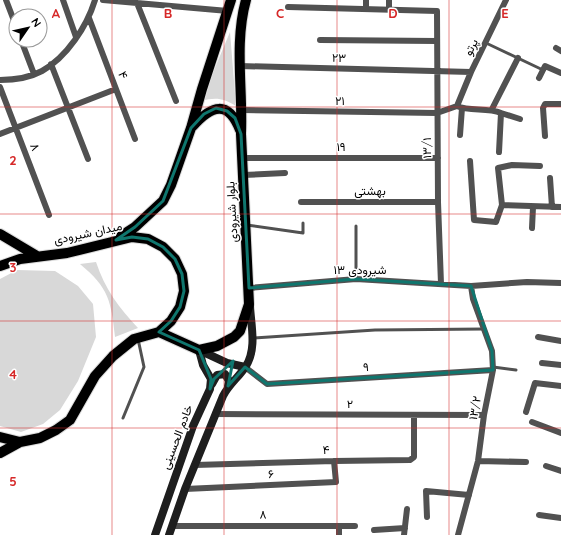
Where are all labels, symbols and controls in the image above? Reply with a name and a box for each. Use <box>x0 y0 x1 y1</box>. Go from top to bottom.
text: A <box>52 5 61 21</box>
text: B <box>164 5 172 21</box>
text: C <box>276 5 284 21</box>
text: D <box>388 5 398 21</box>
text: E <box>501 5 509 21</box>
north arrow <box>8 8 48 48</box>
text: N <box>28 15 44 30</box>
street label: پرتو <box>460 36 482 58</box>
street label: ۲۳ <box>332 50 346 65</box>
street label: ۴ <box>115 69 132 81</box>
street label: ۲۱ <box>335 93 345 108</box>
street label: ۱۳/۱ <box>419 137 434 159</box>
street label: ۱۹ <box>336 139 346 154</box>
street label: ۸ <box>27 141 44 153</box>
text: 2 <box>9 152 17 168</box>
street label: بلوار شیرودی <box>222 181 242 243</box>
street label: بهشتی <box>354 183 386 199</box>
street label: میدان شیرودی <box>52 218 124 248</box>
text: 3 <box>10 259 17 275</box>
street label: شیرودی ۱۳ <box>334 262 386 278</box>
street label: ۹ <box>363 359 369 374</box>
text: 4 <box>9 366 17 382</box>
street label: ۱۳/۲ <box>465 395 484 421</box>
street label: ۲ <box>347 396 353 411</box>
street label: خادم الحسینی <box>157 402 197 472</box>
street label: ۴ <box>322 442 330 457</box>
street label: ۶ <box>268 466 274 481</box>
text: 5 <box>9 473 17 489</box>
street label: ۸ <box>259 507 267 522</box>

